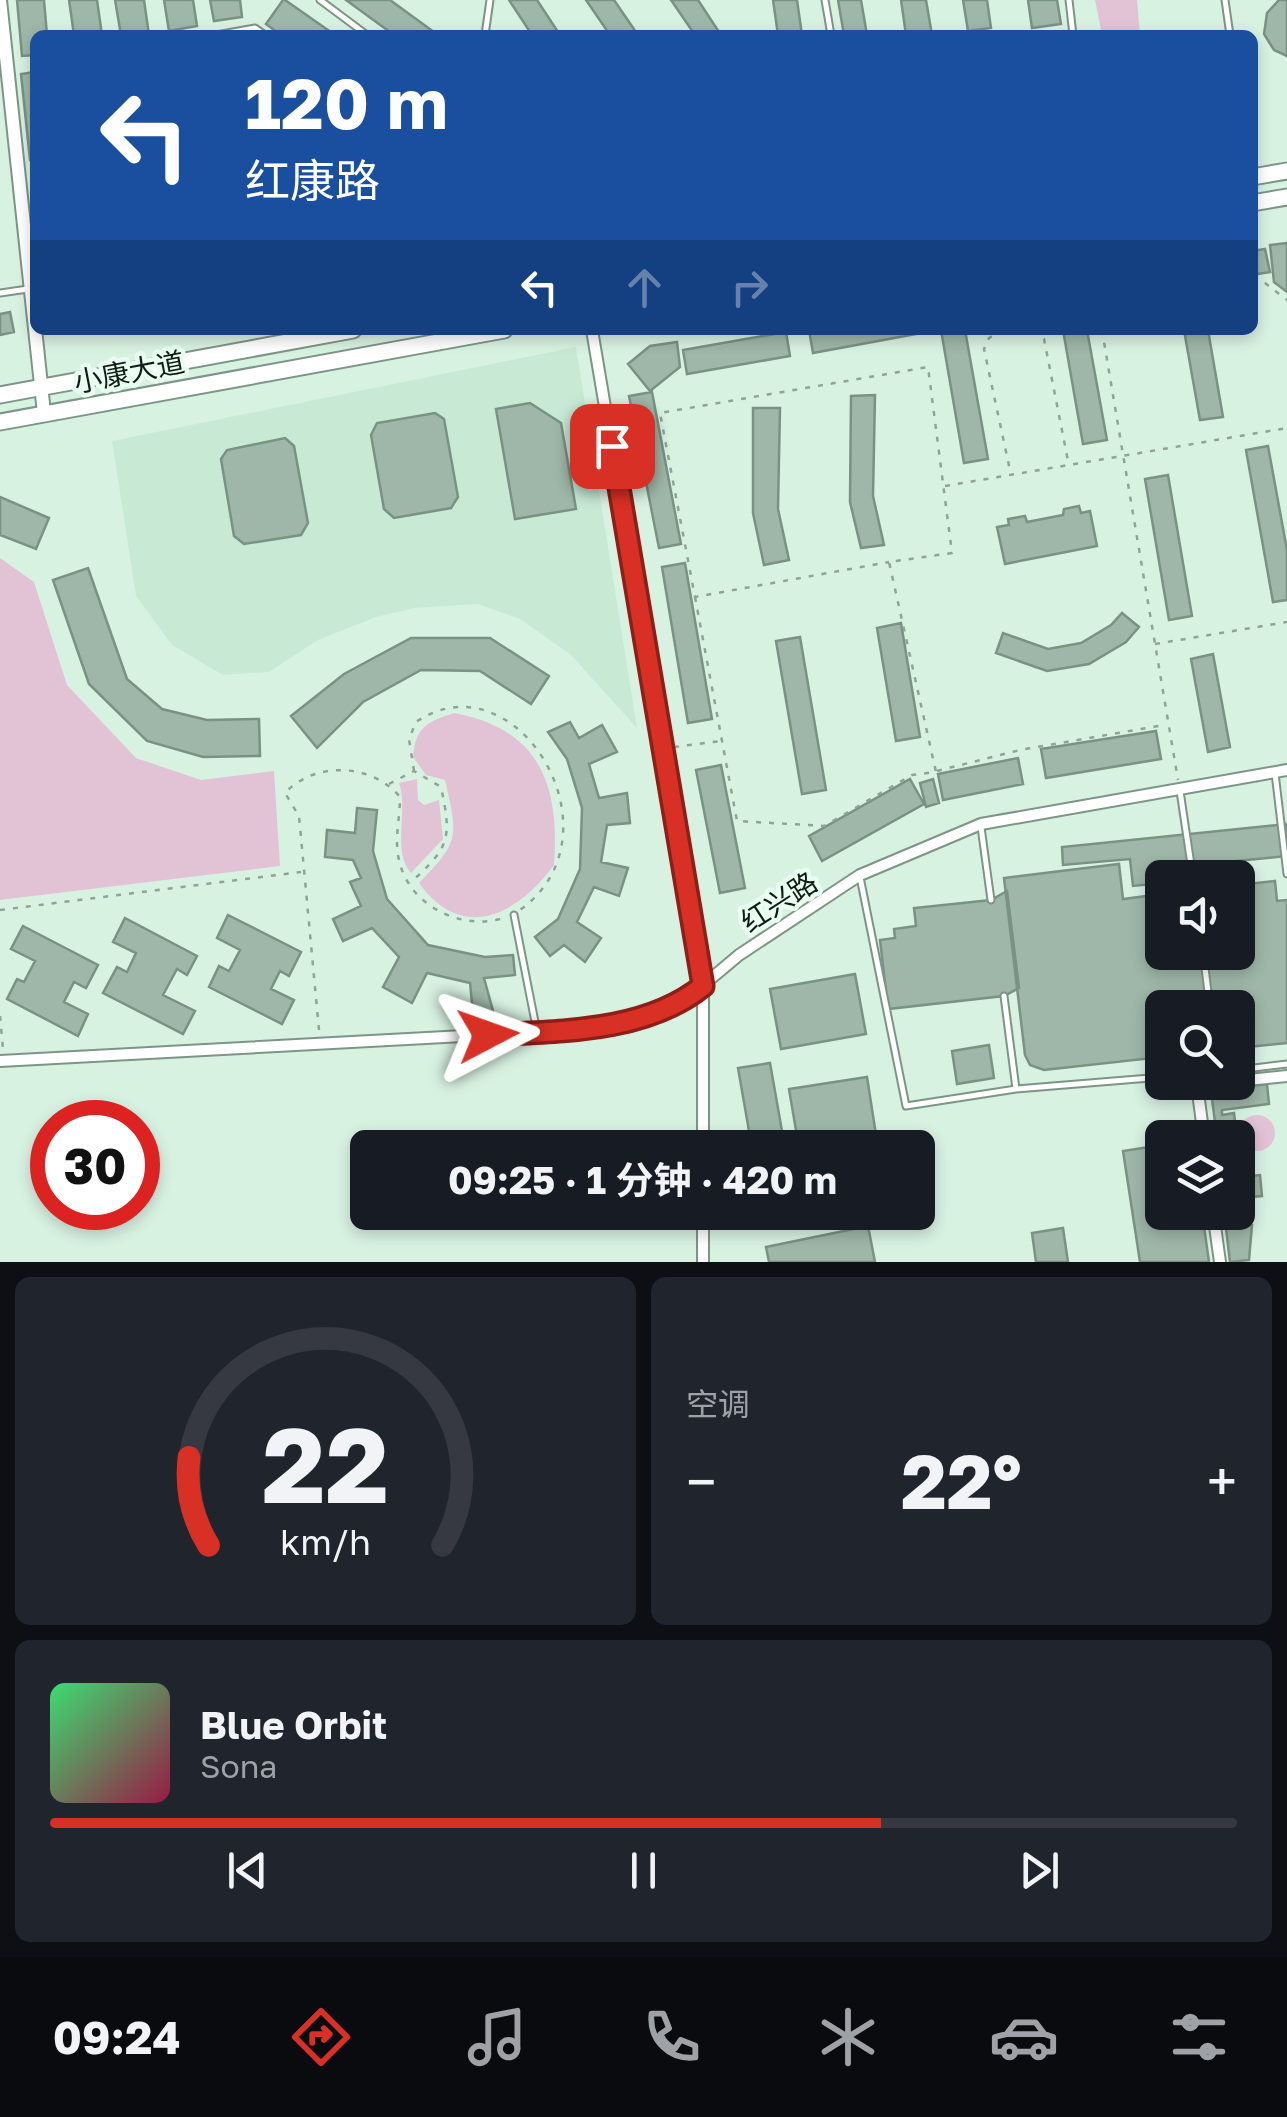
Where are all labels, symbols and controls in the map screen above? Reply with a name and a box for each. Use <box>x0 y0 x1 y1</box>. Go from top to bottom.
text: 120 m <box>245 60 448 144</box>
icon: left <box>80 70 210 200</box>
text: 红康路 <box>245 153 380 207</box>
icon: left <box>512 260 567 315</box>
icon: ahead <box>617 260 672 315</box>
icon: right <box>722 260 777 315</box>
street label: 小康大道 <box>71 345 187 398</box>
pin <box>570 404 655 489</box>
icon: arrive <box>585 419 640 474</box>
map controls <box>1145 860 1255 1230</box>
button: sound <box>1145 860 1255 970</box>
street label: 红兴路 <box>735 865 823 938</box>
position arrow <box>436 983 540 1087</box>
button: search <box>1145 990 1255 1100</box>
speed limit sign: 30 <box>30 1100 160 1230</box>
button: layers <box>1145 1120 1255 1230</box>
text: 09:25 · 1 分钟 · 420 m <box>448 1157 837 1202</box>
text: 空调 <box>686 1385 750 1423</box>
text: 22 <box>262 1401 389 1526</box>
text: 22° <box>901 1435 1022 1526</box>
text: − <box>686 1448 716 1514</box>
text: + <box>1207 1448 1237 1514</box>
text: km/h <box>280 1520 371 1563</box>
text: Blue Orbit <box>200 1702 387 1747</box>
text: Sona <box>200 1747 277 1785</box>
icon: previous <box>220 1843 275 1898</box>
icon: pause <box>616 1843 671 1898</box>
icon: next <box>1012 1843 1067 1898</box>
icon: directions <box>286 2002 356 2072</box>
icon: music <box>462 2002 532 2072</box>
icon: phone <box>637 2002 707 2072</box>
icon: climate <box>813 2002 883 2072</box>
icon: car <box>989 2002 1059 2072</box>
icon: filters <box>1164 2002 1234 2072</box>
text: 09:24 <box>53 2010 181 2064</box>

